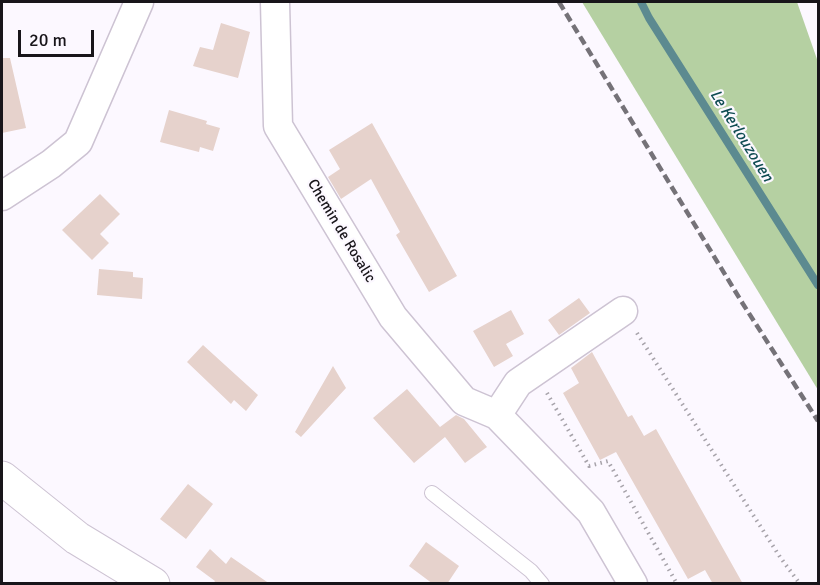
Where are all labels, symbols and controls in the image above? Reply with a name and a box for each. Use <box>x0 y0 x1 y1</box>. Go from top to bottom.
scale bar <box>21 18 98 56</box>
text: 20 m <box>29 29 67 51</box>
water label: Le Kerlouzouen <box>705 86 777 186</box>
street label: Chemin de Rosalic <box>303 176 379 286</box>

